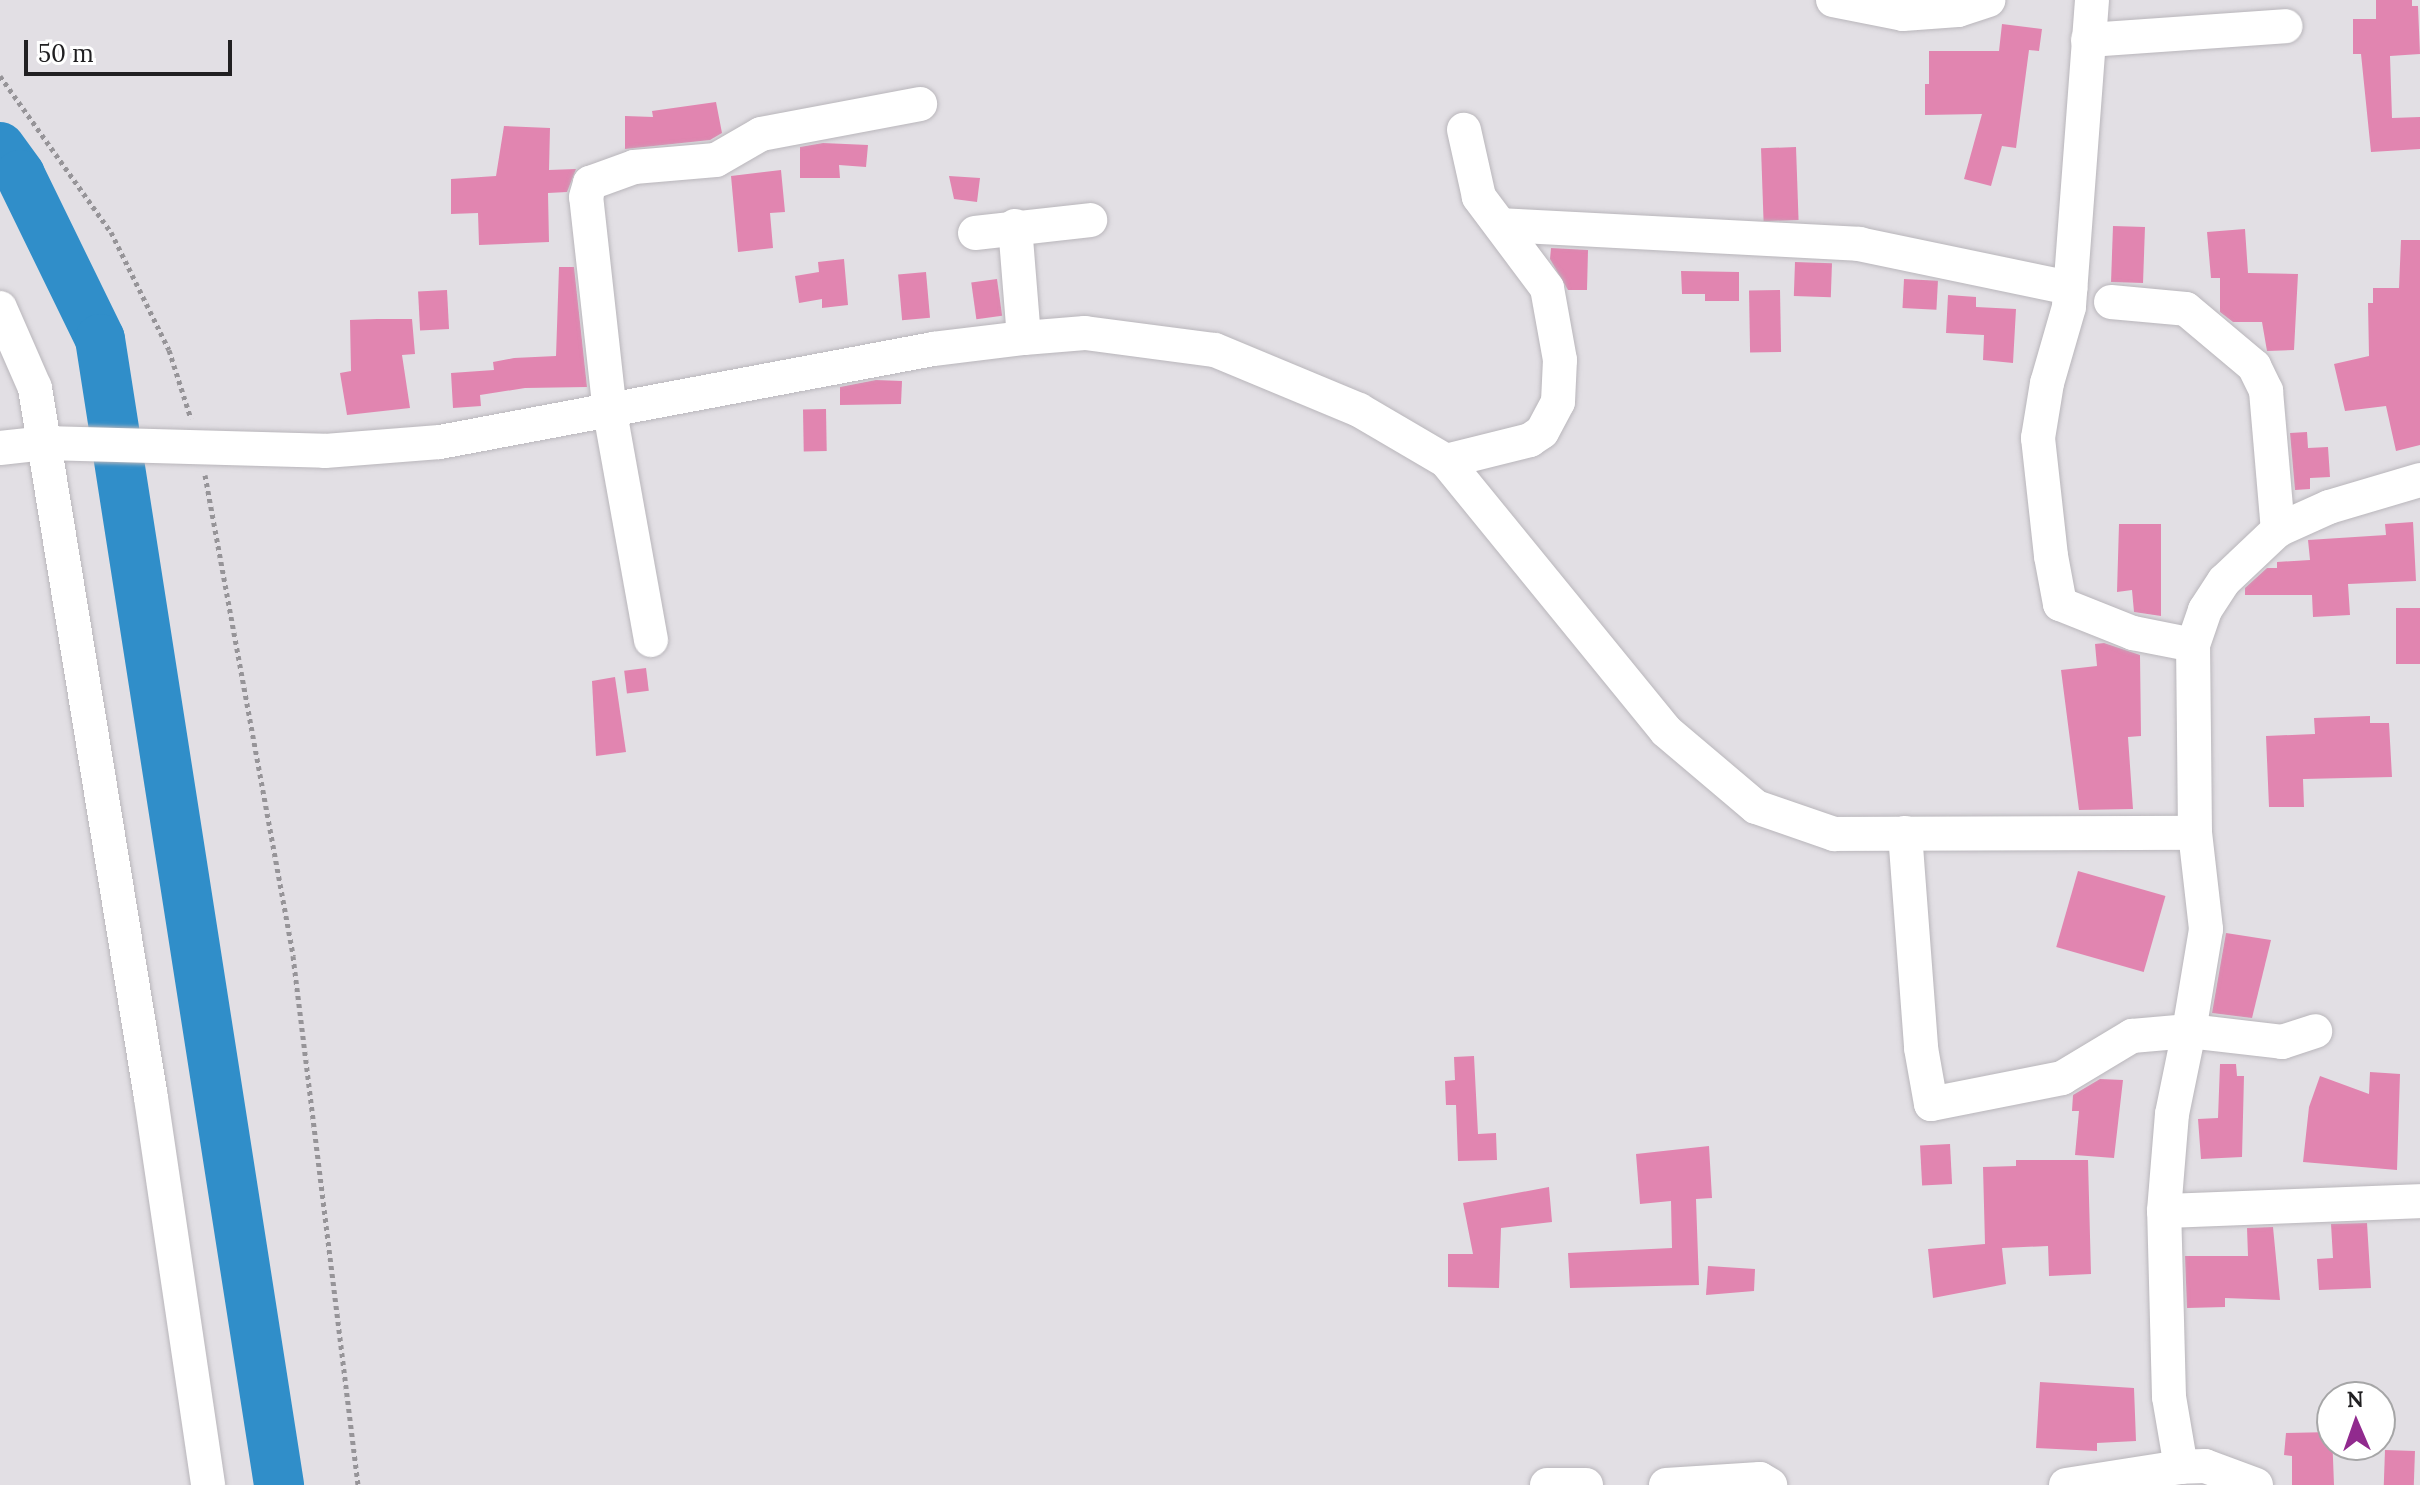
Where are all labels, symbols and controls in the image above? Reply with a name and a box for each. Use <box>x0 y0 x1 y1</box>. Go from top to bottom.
scale bar <box>28 24 236 74</box>
text: 50 m <box>38 38 94 69</box>
north arrow <box>2316 1381 2396 1461</box>
text: N <box>2346 1385 2364 1413</box>

